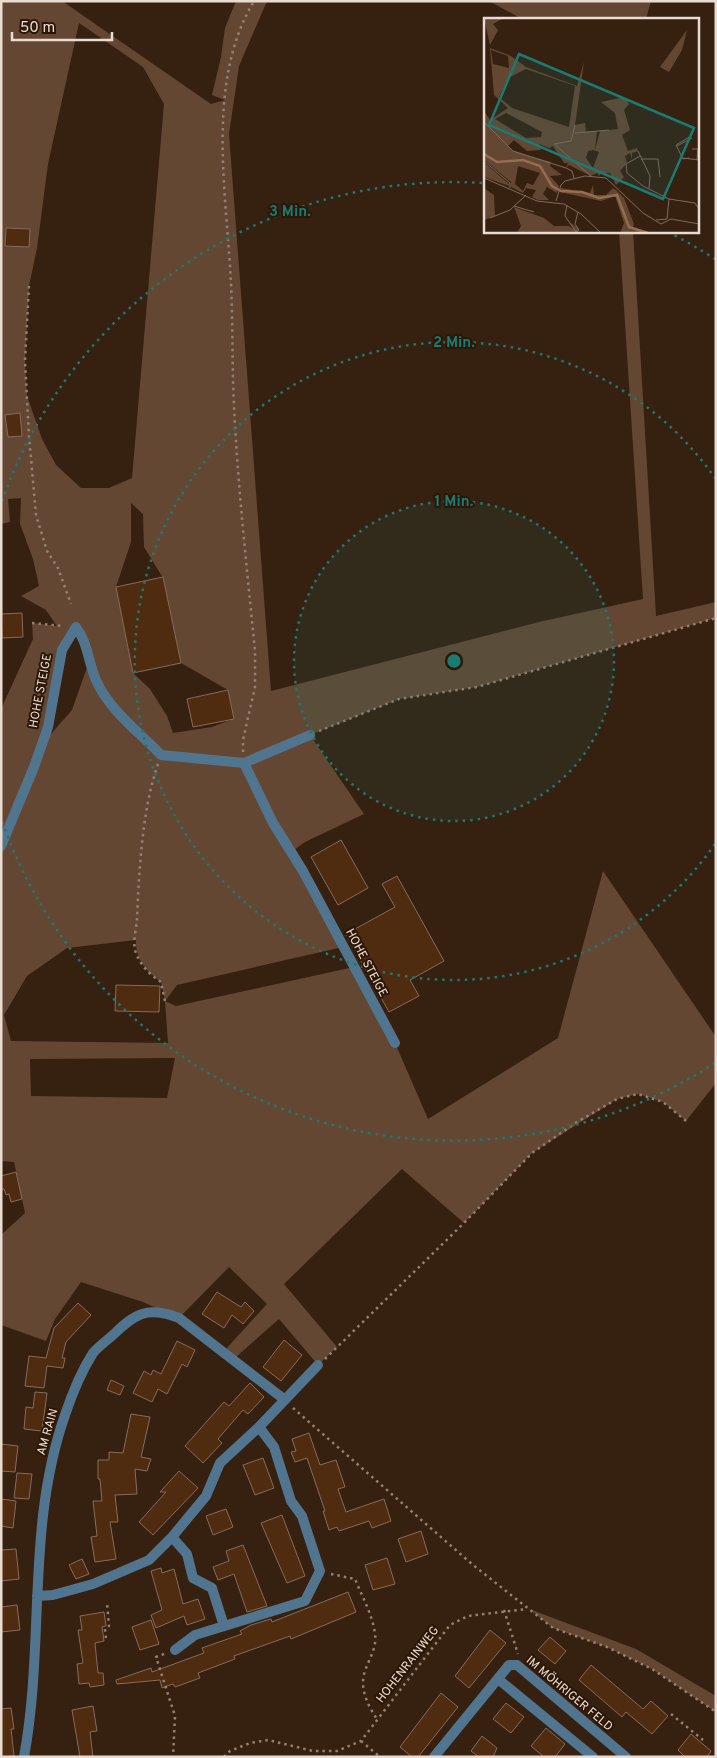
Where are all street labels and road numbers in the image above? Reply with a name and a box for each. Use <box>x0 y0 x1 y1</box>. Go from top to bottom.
street label: HOHE STEIGE <box>26 653 56 729</box>
street label: HOHE STEIGE <box>341 926 391 1000</box>
street label: AM RAIN <box>34 1407 62 1457</box>
street label: HOHENRAINWEG <box>373 1623 443 1707</box>
street label: IM MÖHRIGER FELD <box>522 1653 616 1735</box>

